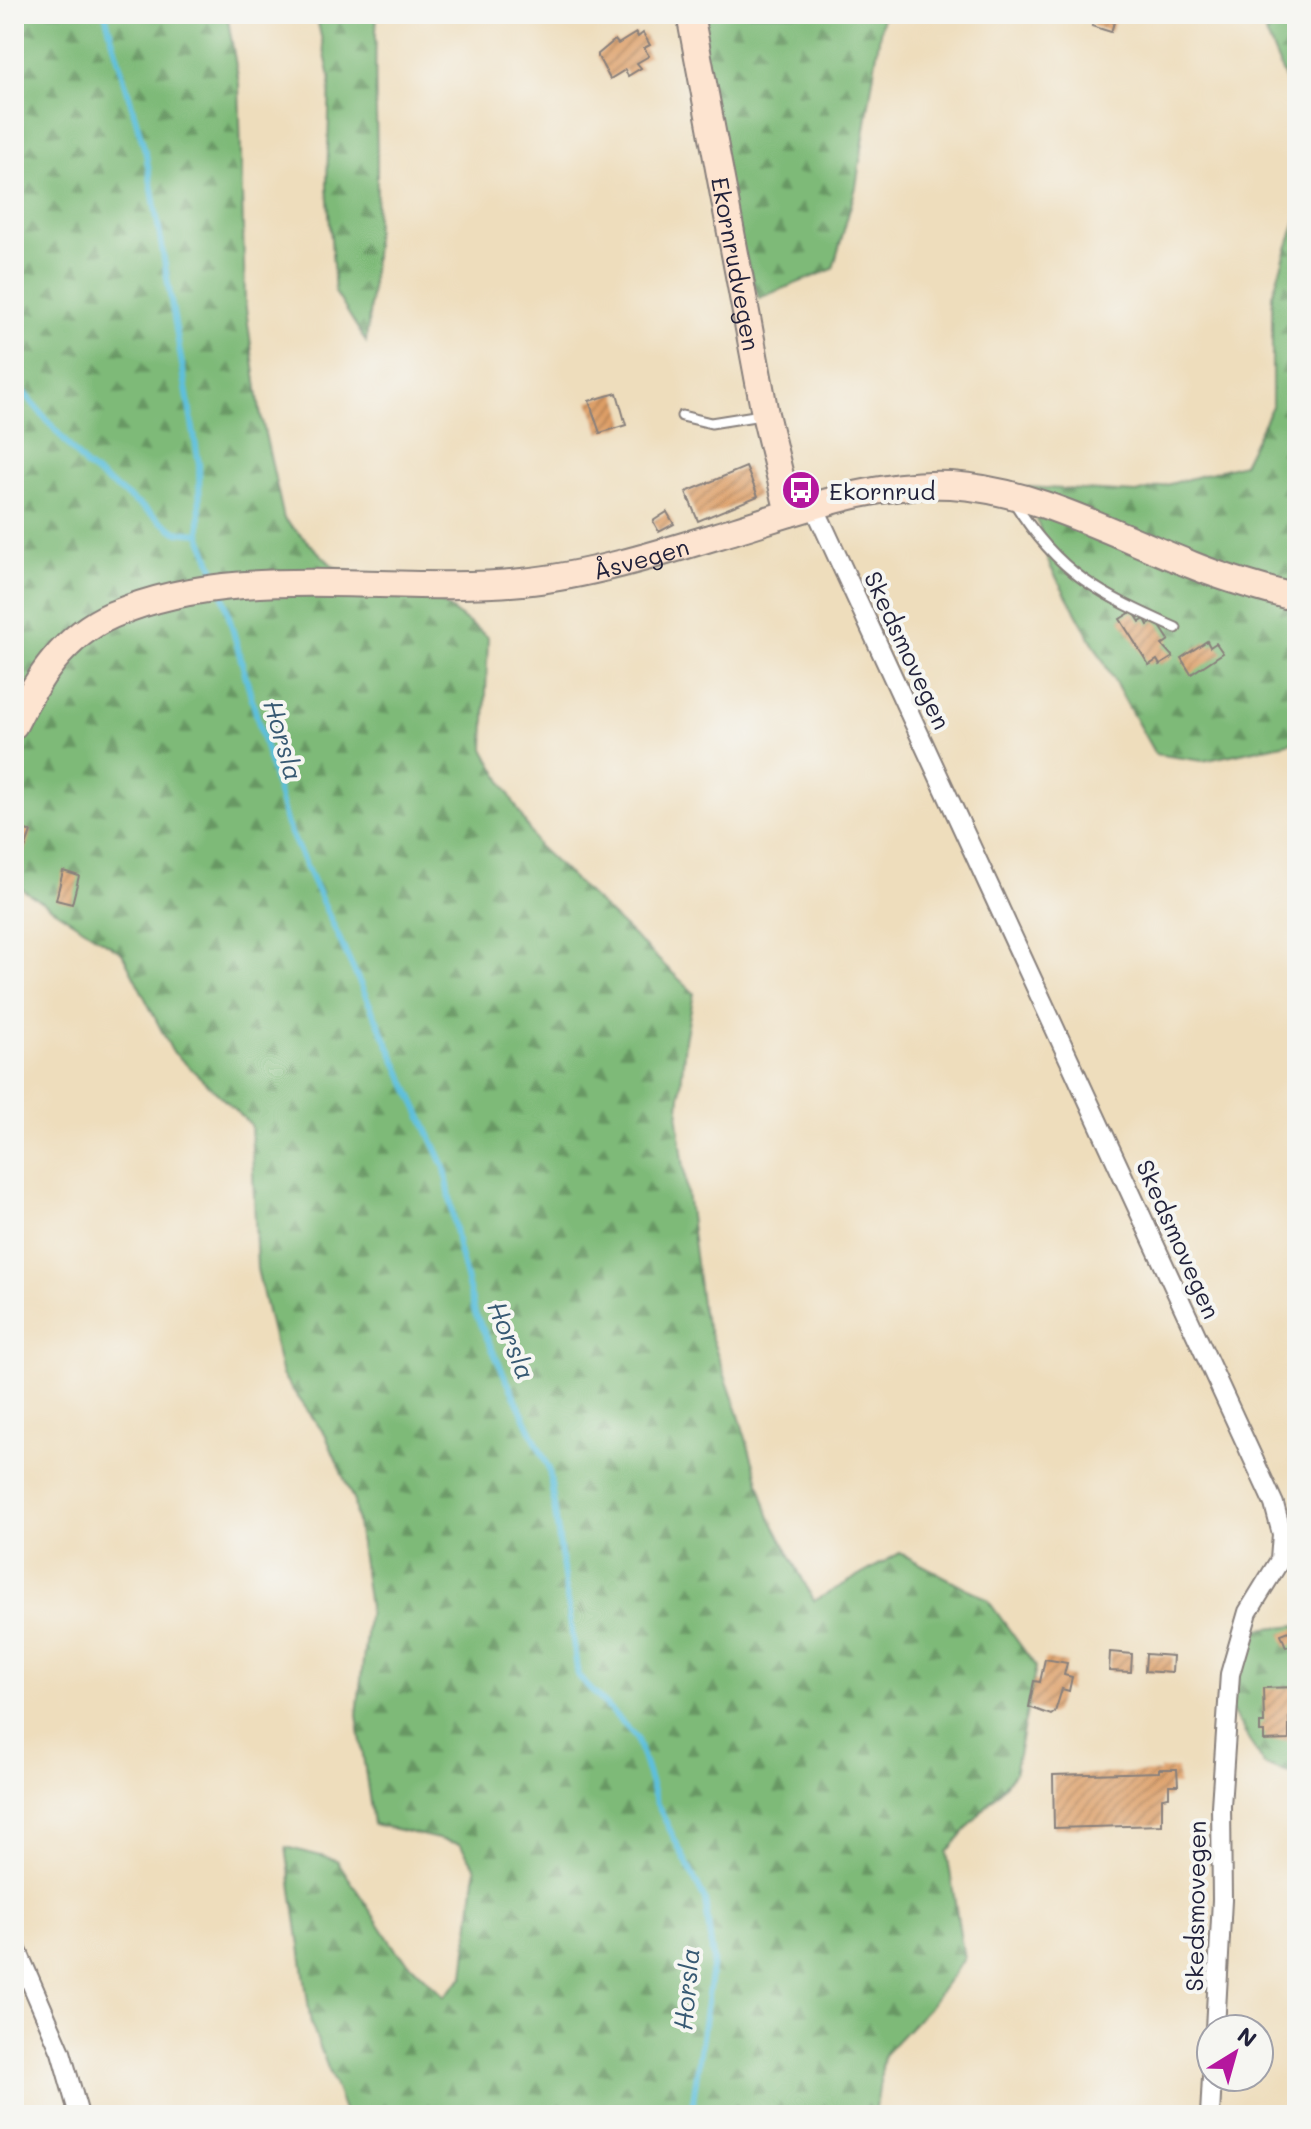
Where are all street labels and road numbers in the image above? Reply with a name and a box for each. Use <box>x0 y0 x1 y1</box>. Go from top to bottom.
street label: Ekornrudvegen <box>705 174 768 353</box>
street label: Åsvegen <box>590 530 692 585</box>
street label: Skedsmovegen <box>858 566 958 734</box>
street label: Skedsmovegen <box>1130 1155 1228 1323</box>
street label: Skedsmovegen <box>1178 1820 1212 1992</box>

